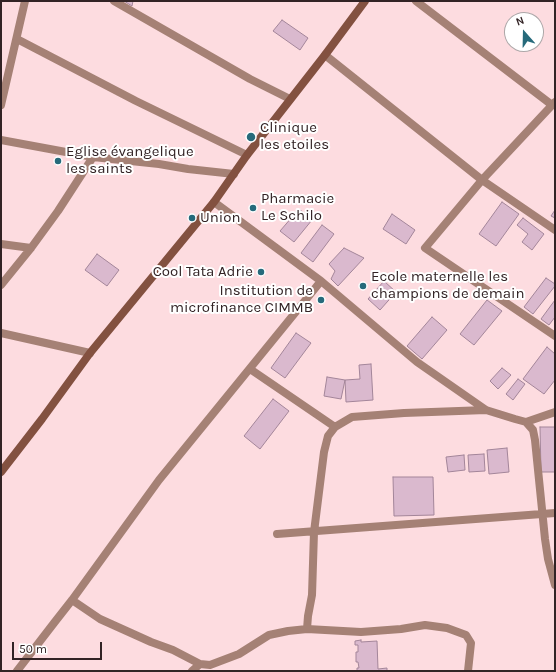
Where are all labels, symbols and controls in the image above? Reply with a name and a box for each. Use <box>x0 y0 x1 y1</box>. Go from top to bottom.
north arrow <box>504 12 544 52</box>
text: N <box>514 14 526 29</box>
place label: Clinique les etoiles <box>260 119 329 154</box>
marker: Clinique les etoiles <box>245 131 257 143</box>
place label: Eglise évangelique les saints <box>66 143 194 178</box>
marker: Eglise évangelique les saints <box>53 156 63 166</box>
place label: Pharmacie Le Schilo <box>261 190 334 225</box>
marker: Pharmacie Le Schilo <box>248 203 258 213</box>
place label: Union <box>200 209 241 227</box>
marker: Union <box>187 213 197 223</box>
place label: Cool Tata Adrie <box>153 263 253 281</box>
marker: Cool Tata Adrie <box>256 267 266 277</box>
place label: Ecole maternelle les champions de demain <box>371 268 525 303</box>
marker: Ecole maternelle les champions de demain <box>358 281 368 291</box>
place label: Institution de microfinance CIMMB <box>170 282 313 317</box>
marker: Institution de microfinance CIMMB <box>316 295 326 305</box>
scale bar <box>14 634 104 660</box>
text: 50 m <box>19 642 47 656</box>

